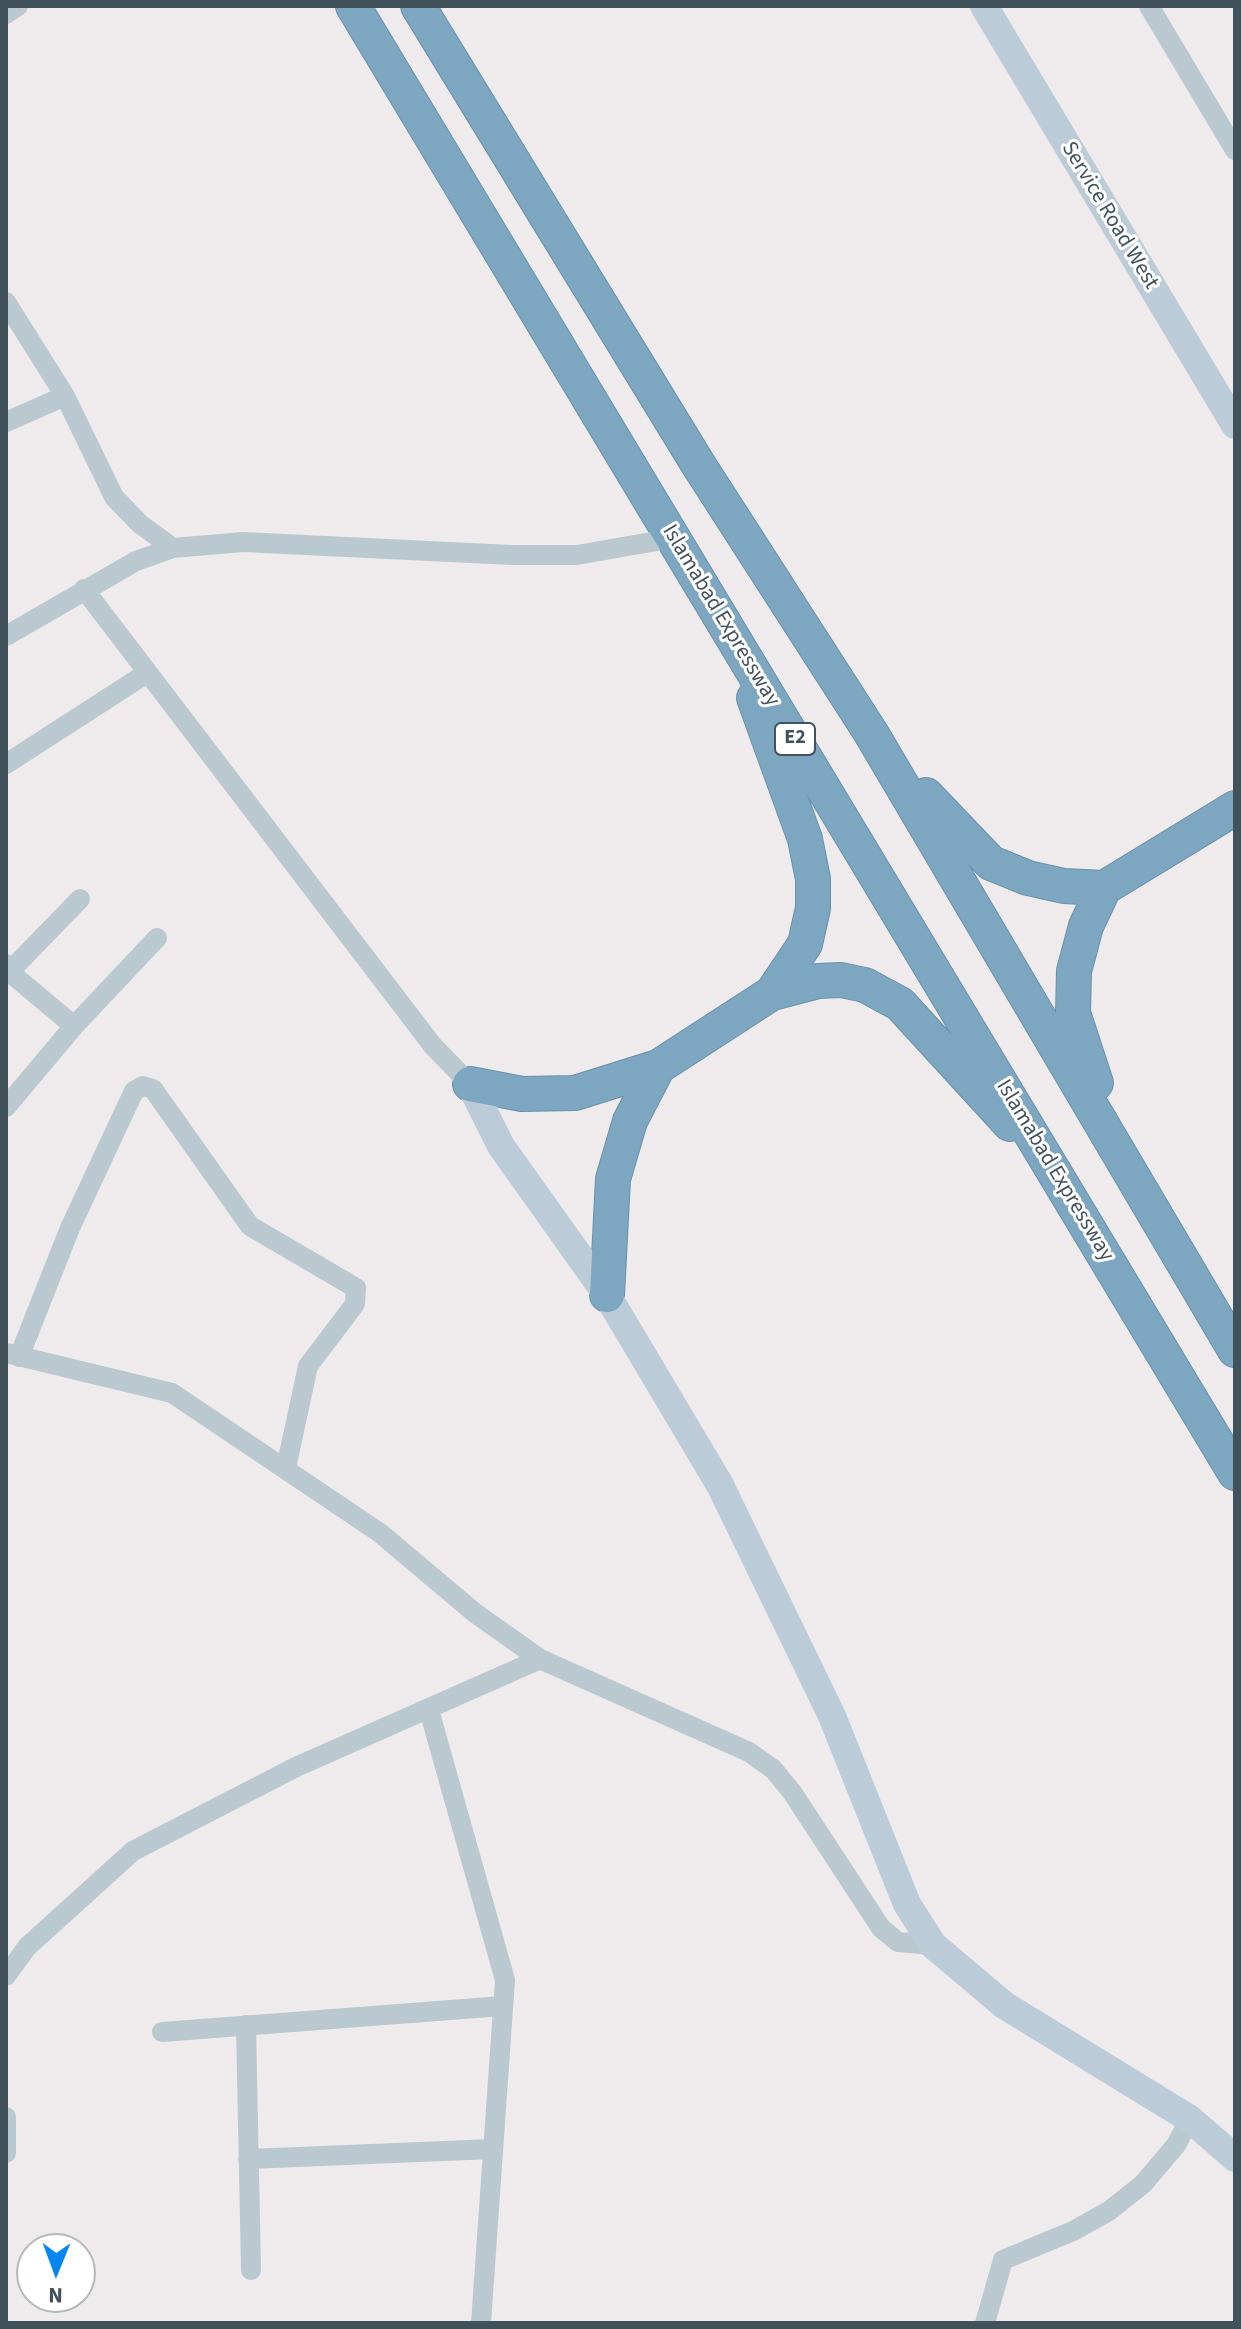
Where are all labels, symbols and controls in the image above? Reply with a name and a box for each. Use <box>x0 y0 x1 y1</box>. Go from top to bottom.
street label: Service Road West <box>1055 137 1163 295</box>
street label: Islamabad Expressway <box>655 520 785 712</box>
road number: E2 <box>775 723 815 755</box>
street label: Islamabad Expressway <box>989 1075 1119 1267</box>
north arrow <box>16 2233 96 2313</box>
text: N <box>48 2279 63 2311</box>

